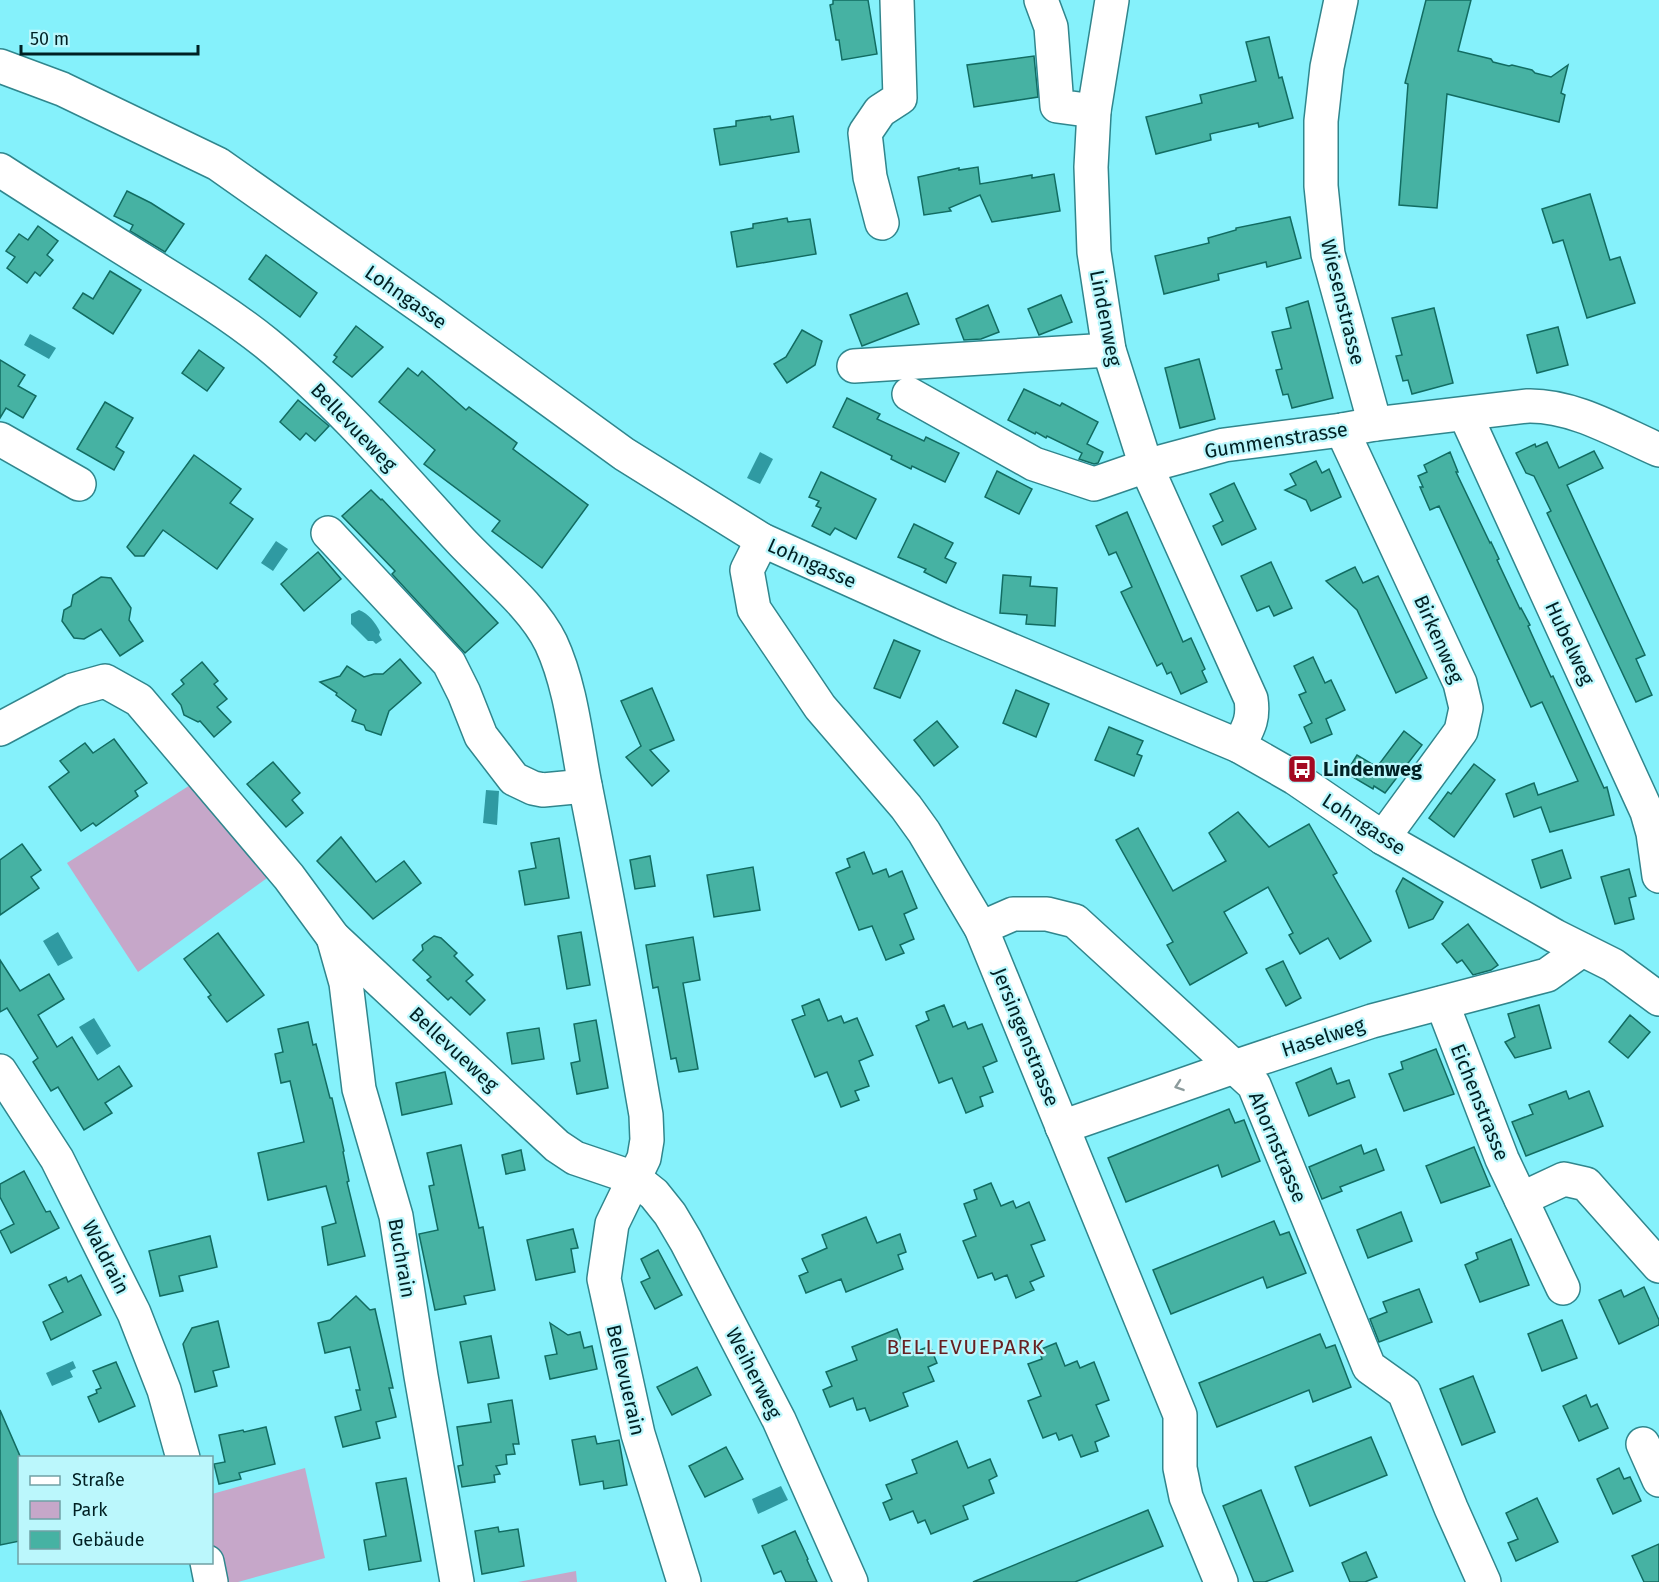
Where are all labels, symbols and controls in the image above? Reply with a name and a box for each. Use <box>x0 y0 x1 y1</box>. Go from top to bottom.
scale bar <box>21 18 198 56</box>
text: 50 m <box>30 28 69 50</box>
street label: Wiesenstrasse <box>1316 237 1370 367</box>
street label: Lohngasse <box>360 260 452 334</box>
street label: Lindenweg <box>1085 268 1127 369</box>
street label: Bellevueweg <box>306 378 402 477</box>
street label: Gummenstrasse <box>1203 417 1349 463</box>
street label: Lohngasse <box>764 533 860 593</box>
street label: Birkenweg <box>1409 591 1469 687</box>
street label: Hubelweg <box>1540 597 1600 689</box>
bus stop icon: Lindenweg <box>1286 753 1318 785</box>
place label: Lindenweg <box>1323 757 1423 781</box>
street label: Lohngasse <box>1318 788 1410 860</box>
street label: Jersingenstrasse <box>987 964 1065 1110</box>
street label: Bellevueweg <box>404 1002 504 1097</box>
street label: Haselweg <box>1278 1012 1368 1062</box>
street label: Eichenstrasse <box>1446 1040 1514 1164</box>
one-way arrow <box>1174 1079 1185 1092</box>
street label: Ahornstrasse <box>1244 1088 1312 1206</box>
street label: Waldrain <box>77 1216 135 1298</box>
street label: Buchrain <box>383 1216 421 1300</box>
street label: Bellevuerain <box>602 1322 650 1438</box>
street label: Weiherweg <box>721 1324 787 1423</box>
district label: BELLEVUEPARK <box>886 1334 1046 1360</box>
legend <box>18 1456 213 1564</box>
text: Straße <box>72 1469 125 1491</box>
text: Park <box>72 1499 108 1521</box>
text: Gebäude <box>72 1529 145 1551</box>

